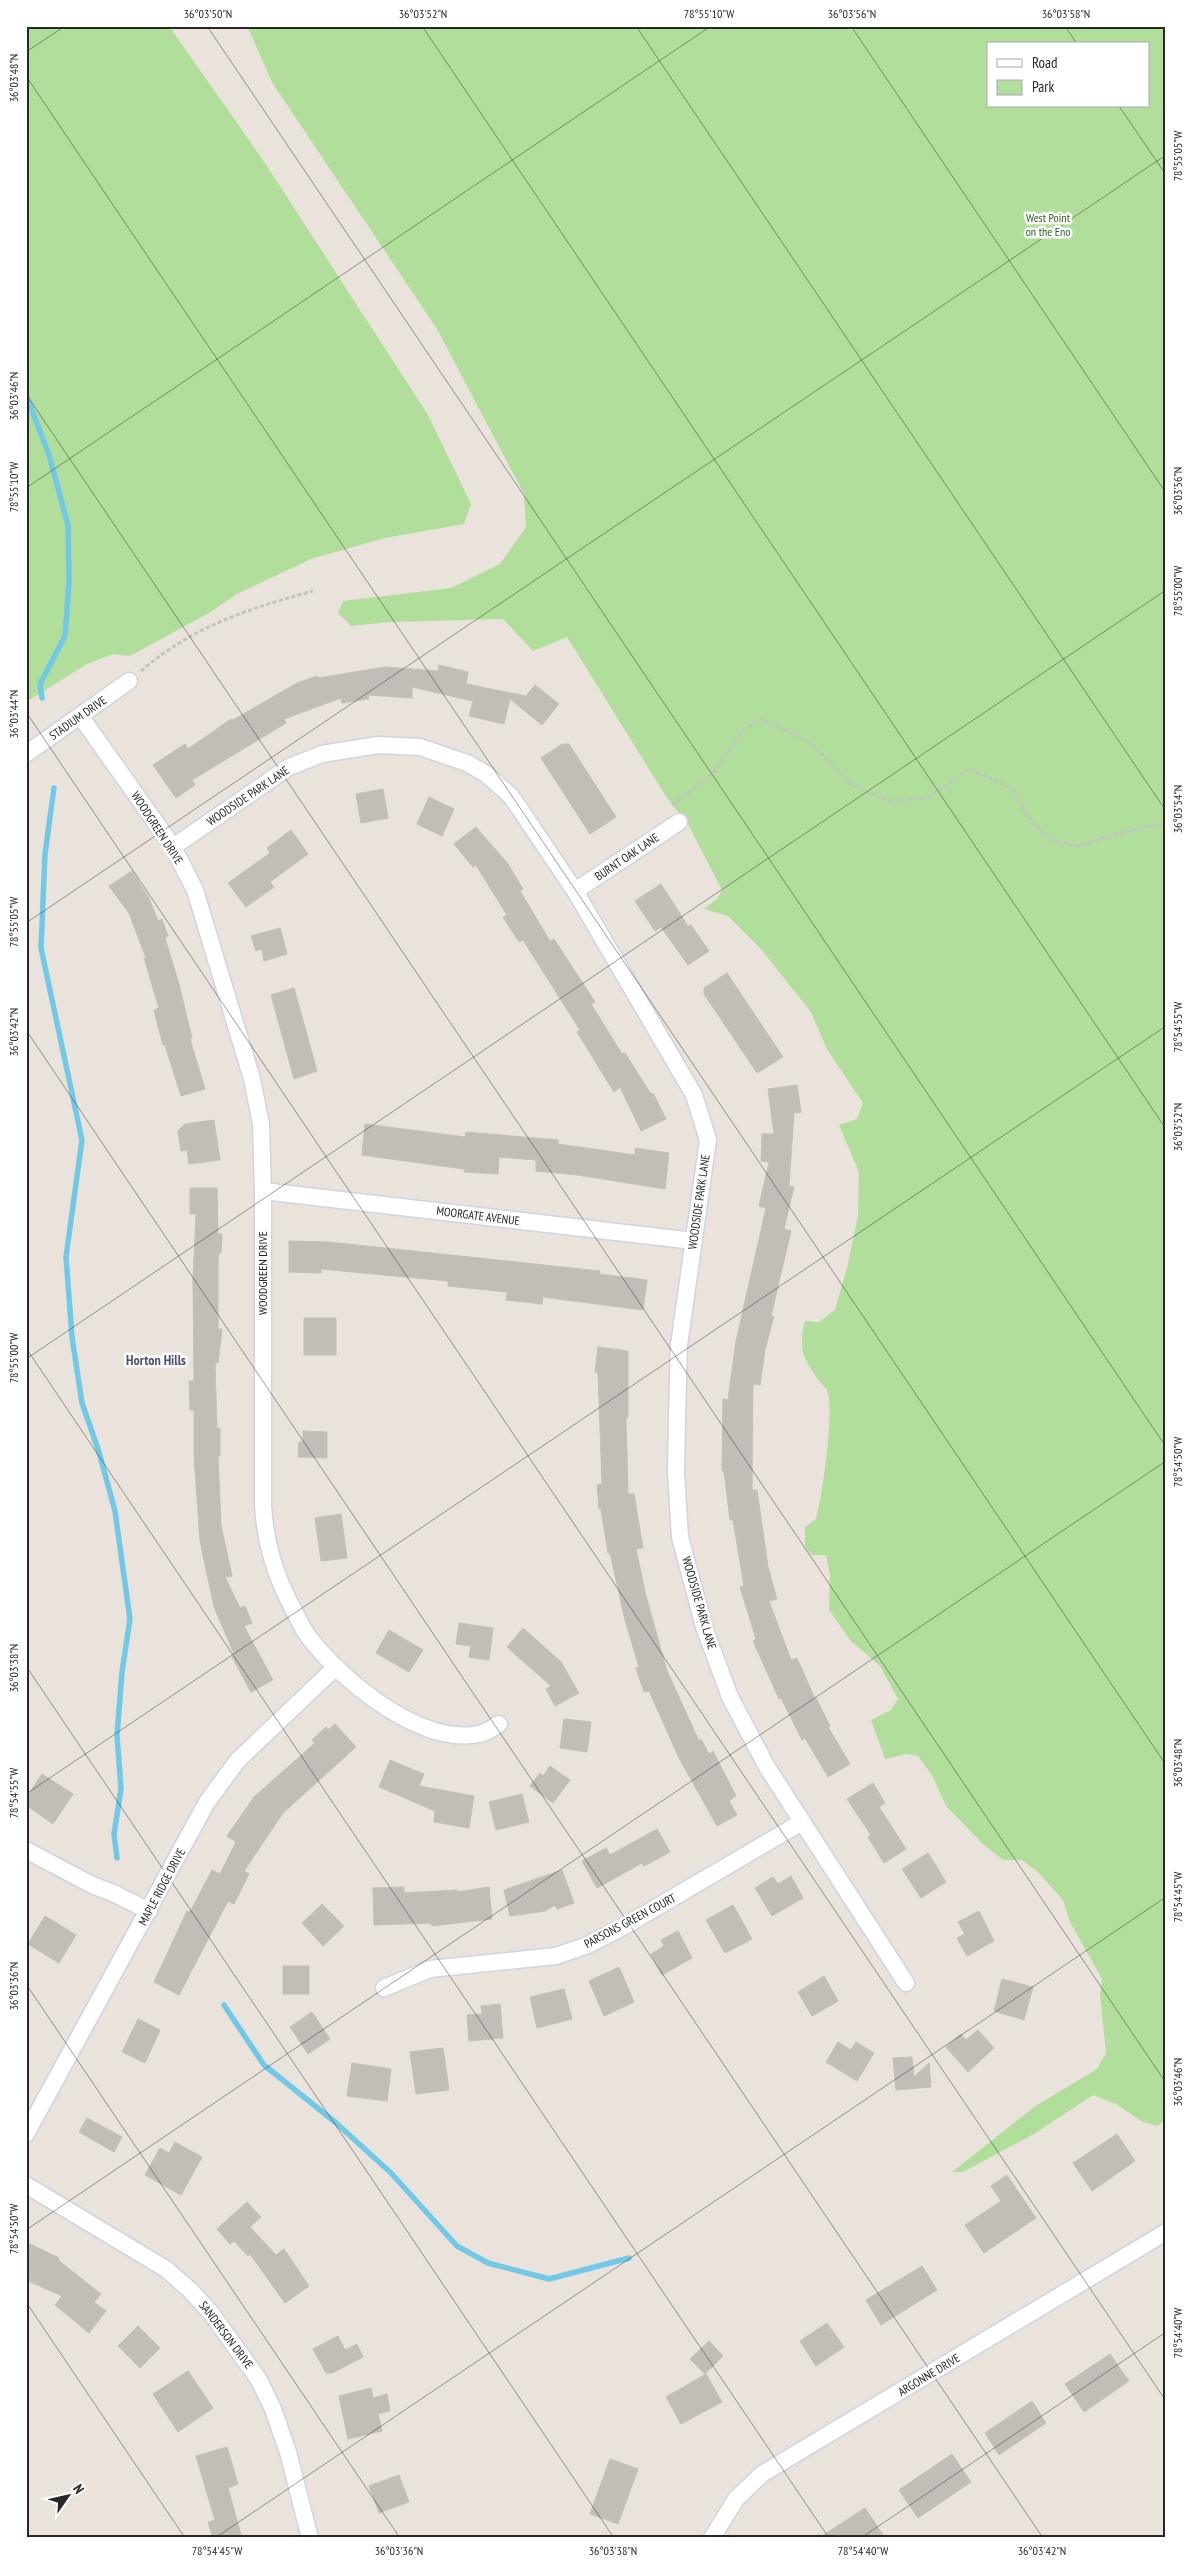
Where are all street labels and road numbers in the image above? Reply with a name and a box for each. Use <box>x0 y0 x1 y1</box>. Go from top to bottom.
street label: STADIUM DRIVE <box>46 692 109 743</box>
street label: WOODSIDE PARK LANE <box>204 763 292 829</box>
street label: WOODGREEN DRIVE <box>128 788 187 867</box>
street label: BURNT OAK LANE <box>592 830 662 884</box>
street label: WOODSIDE PARK LANE <box>684 1153 713 1250</box>
street label: MOORGATE AVENUE <box>436 1203 520 1228</box>
street label: WOODGREEN DRIVE <box>255 1231 270 1315</box>
street label: WOODSIDE PARK LANE <box>679 1555 720 1651</box>
street label: MAPLE RIDGE DRIVE <box>135 1846 188 1928</box>
street label: PARSONS GREEN COURT <box>581 1890 679 1951</box>
street label: SANDERSON DRIVE <box>196 2298 257 2371</box>
street label: ARGONNE DRIVE <box>895 2350 963 2399</box>

